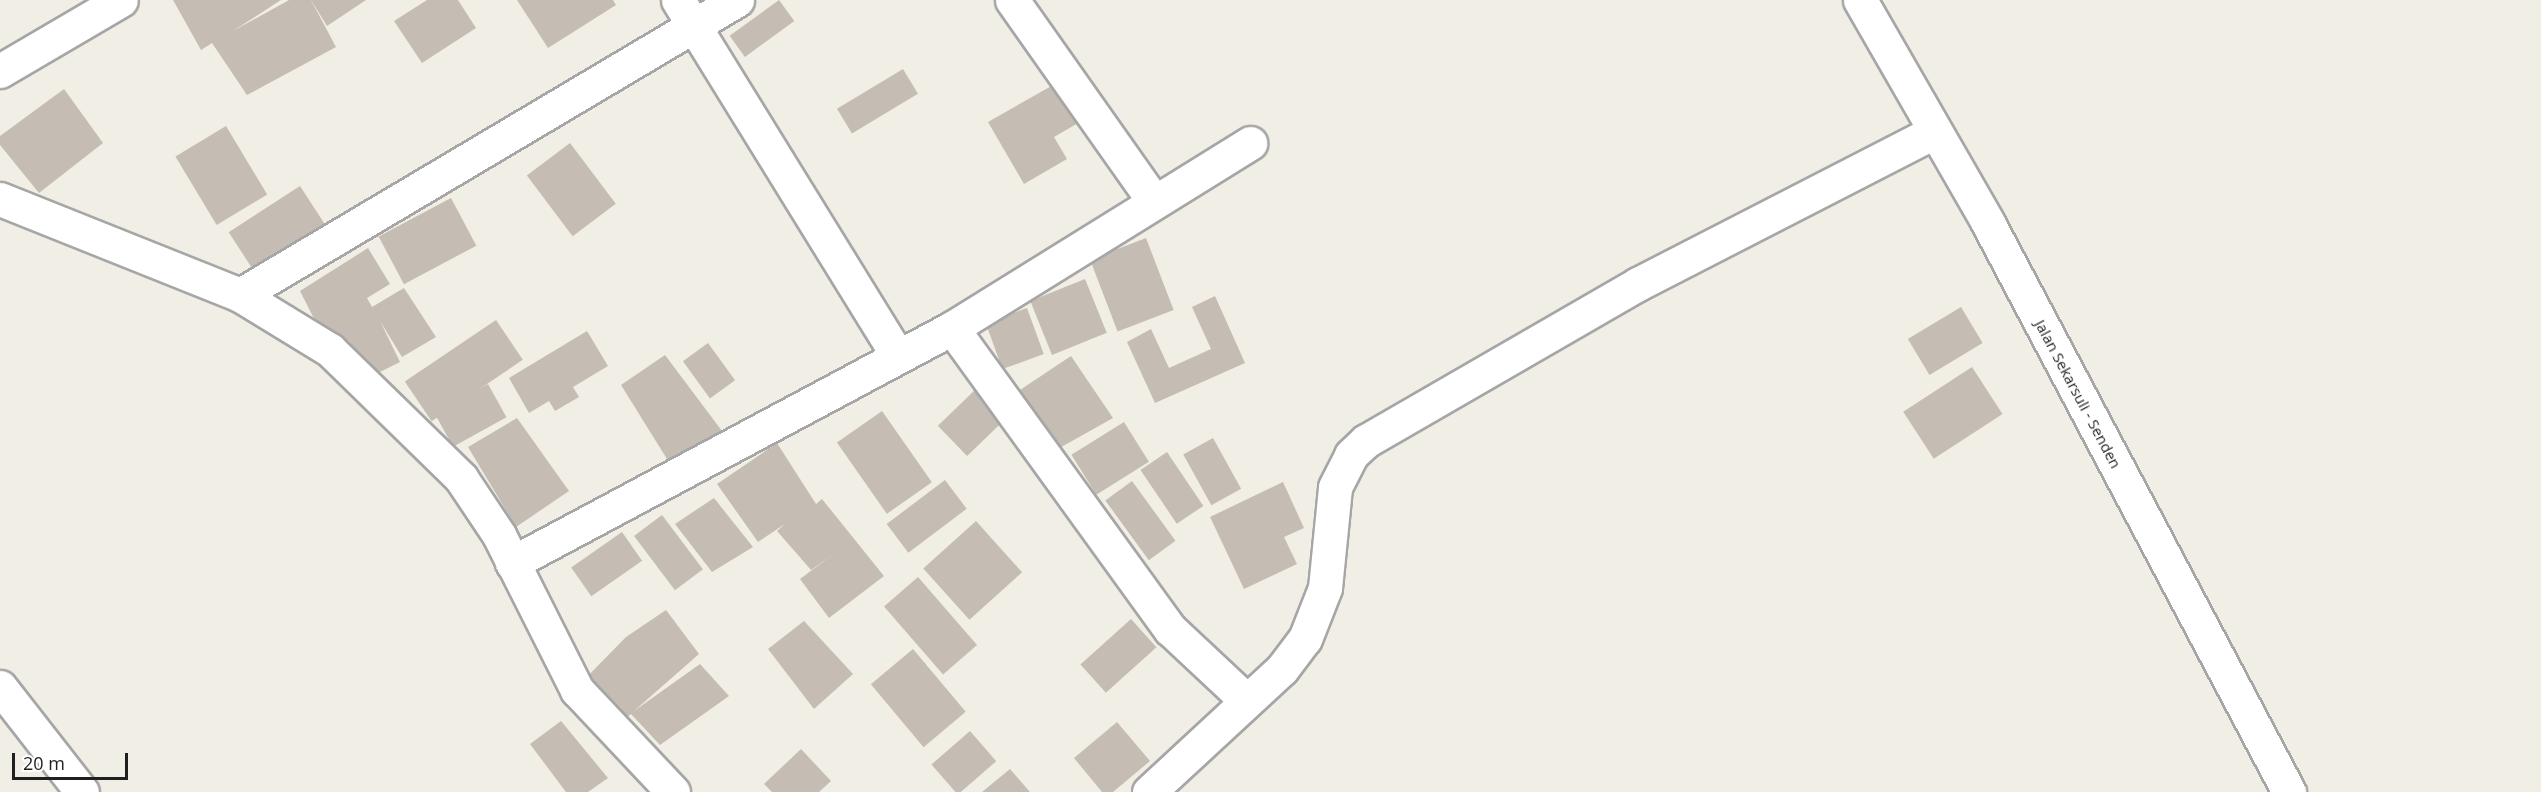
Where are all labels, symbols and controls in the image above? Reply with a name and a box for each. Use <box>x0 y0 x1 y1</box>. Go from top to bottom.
street label: Jalan Sekarsuli - Senden <box>2031 317 2125 471</box>
scale bar <box>15 741 130 779</box>
text: 20 m <box>23 751 65 775</box>

